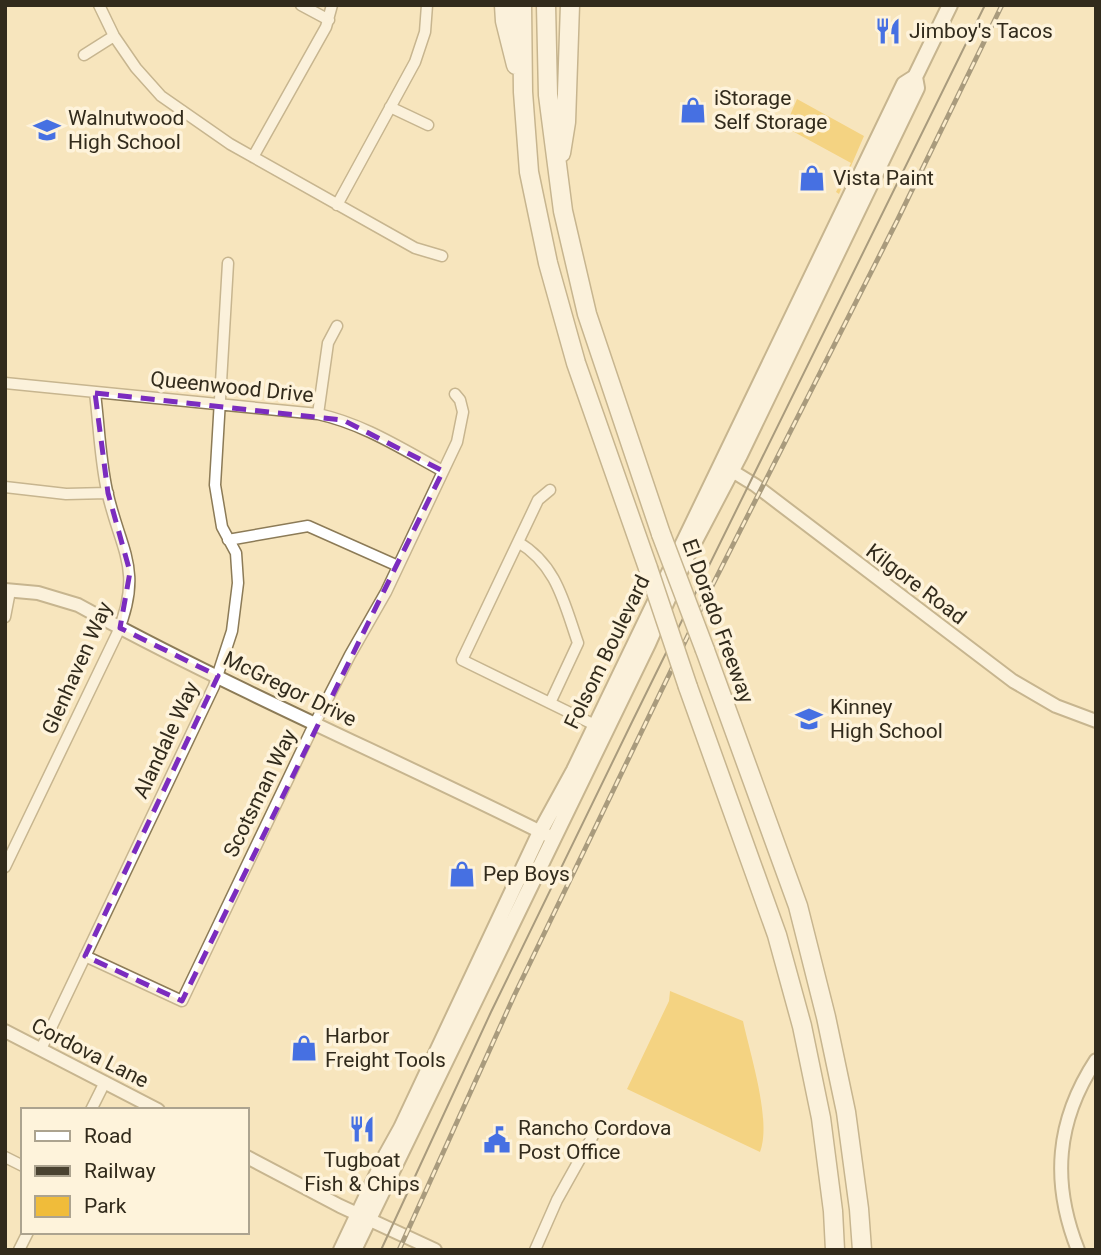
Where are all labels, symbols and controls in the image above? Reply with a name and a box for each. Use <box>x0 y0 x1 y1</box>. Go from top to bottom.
restaurant icon: Jimboy's Tacos <box>873 16 903 46</box>
place label: Jimboy's Tacos <box>909 19 1053 43</box>
place label: iStorage Self Storage <box>714 86 827 134</box>
shop icon: iStorage Self Storage <box>678 95 708 125</box>
place label: Walnutwood High School <box>68 106 184 154</box>
school or university icon: Walnutwood High School <box>32 115 62 145</box>
shop icon: Vista Paint <box>797 163 827 193</box>
place label: Vista Paint <box>833 166 934 190</box>
street label: Queenwood Drive <box>149 367 315 407</box>
street label: El Dorado Freeway <box>677 536 759 706</box>
street label: Kilgore Road <box>861 539 971 629</box>
street label: Folsom Boulevard <box>559 571 655 733</box>
street label: Glenhaven Way <box>37 598 117 738</box>
street label: McGregor Drive <box>220 646 360 732</box>
street label: Alandale Way <box>128 678 204 802</box>
place label: Kinney High School <box>830 695 943 743</box>
school or university icon: Kinney High School <box>794 704 824 734</box>
street label: Scotsman Way <box>219 725 301 861</box>
shop icon: Pep Boys <box>447 859 477 889</box>
place label: Pep Boys <box>483 862 570 886</box>
street label: Cordova Lane <box>27 1013 153 1093</box>
place label: Harbor Freight Tools <box>325 1024 446 1072</box>
shop icon: Harbor Freight Tools <box>289 1033 319 1063</box>
legend <box>21 1108 248 1234</box>
restaurant icon: Tugboat Fish & Chips <box>347 1114 377 1144</box>
place label: Rancho Cordova Post Office <box>518 1116 671 1164</box>
text: Road <box>84 1124 132 1148</box>
public building icon: Rancho Cordova Post Office <box>482 1125 512 1155</box>
place label: Tugboat Fish & Chips <box>304 1148 420 1196</box>
text: Railway <box>84 1159 156 1183</box>
text: Park <box>84 1194 127 1218</box>

